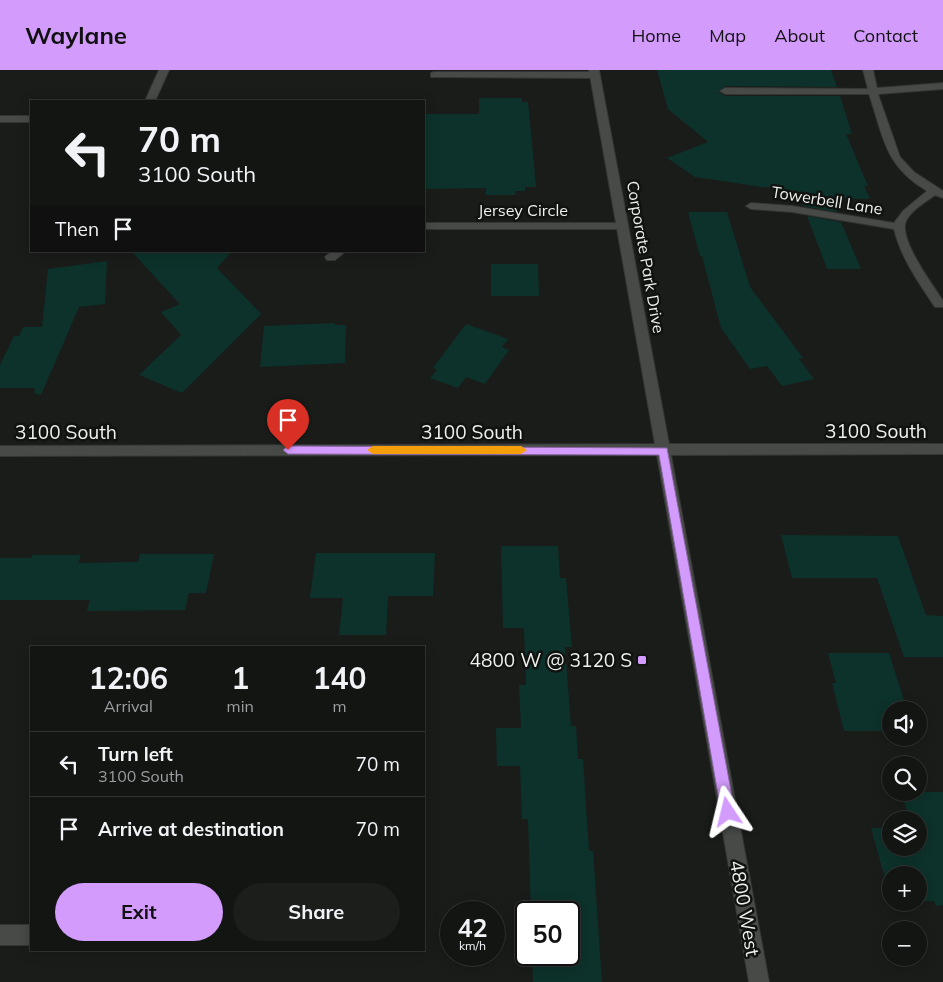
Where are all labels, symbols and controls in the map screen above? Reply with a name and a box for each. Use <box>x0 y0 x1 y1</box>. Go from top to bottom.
text: Waylane <box>25 20 127 50</box>
text: Home <box>631 24 681 47</box>
text: Map <box>709 24 746 47</box>
text: About <box>774 24 825 47</box>
text: Contact <box>853 24 918 47</box>
text: 70 m <box>138 117 221 161</box>
icon: left <box>55 120 120 185</box>
text: 3100 South <box>138 160 256 188</box>
street label: Corporate Park Drive <box>623 179 669 335</box>
street label: Towerbell Lane <box>770 181 884 219</box>
street label: Jersey Circle <box>478 200 568 220</box>
icon: arrive <box>109 215 137 243</box>
text: Then <box>55 217 99 241</box>
pin <box>267 399 309 450</box>
icon: arrive <box>274 406 302 434</box>
street label: 3100 South <box>825 419 927 443</box>
street label: 3100 South <box>15 420 117 444</box>
street label: 3100 South <box>421 420 523 444</box>
place label: 4800 W @ 3120 S <box>470 648 632 672</box>
marker: 4800 W @ 3120 S <box>636 654 648 666</box>
text: 12:06 <box>89 659 168 697</box>
text: 1 <box>231 659 249 697</box>
text: 140 <box>312 659 366 697</box>
text: Arrival <box>104 696 153 716</box>
text: min <box>227 696 254 716</box>
text: m <box>332 696 346 716</box>
map controls <box>882 701 927 966</box>
button: sound <box>882 701 927 746</box>
text: Turn left <box>98 742 173 766</box>
icon: left <box>55 750 83 778</box>
text: 70 m <box>356 752 400 776</box>
button: search <box>882 756 927 801</box>
text: 3100 South <box>98 766 184 786</box>
position arrow <box>701 785 753 837</box>
button: layers <box>882 811 927 856</box>
icon: arrive <box>55 815 83 843</box>
text: Arrive at destination <box>98 817 284 841</box>
text: 70 m <box>356 817 400 841</box>
street label: 4800 West <box>725 858 765 958</box>
button: + <box>882 866 927 911</box>
button: Exit <box>55 883 223 941</box>
button: Share <box>233 883 400 941</box>
speed limit sign: 50 <box>515 901 580 966</box>
text: 42 <box>457 912 488 943</box>
button: − <box>882 921 927 966</box>
text: km/h <box>459 938 486 953</box>

